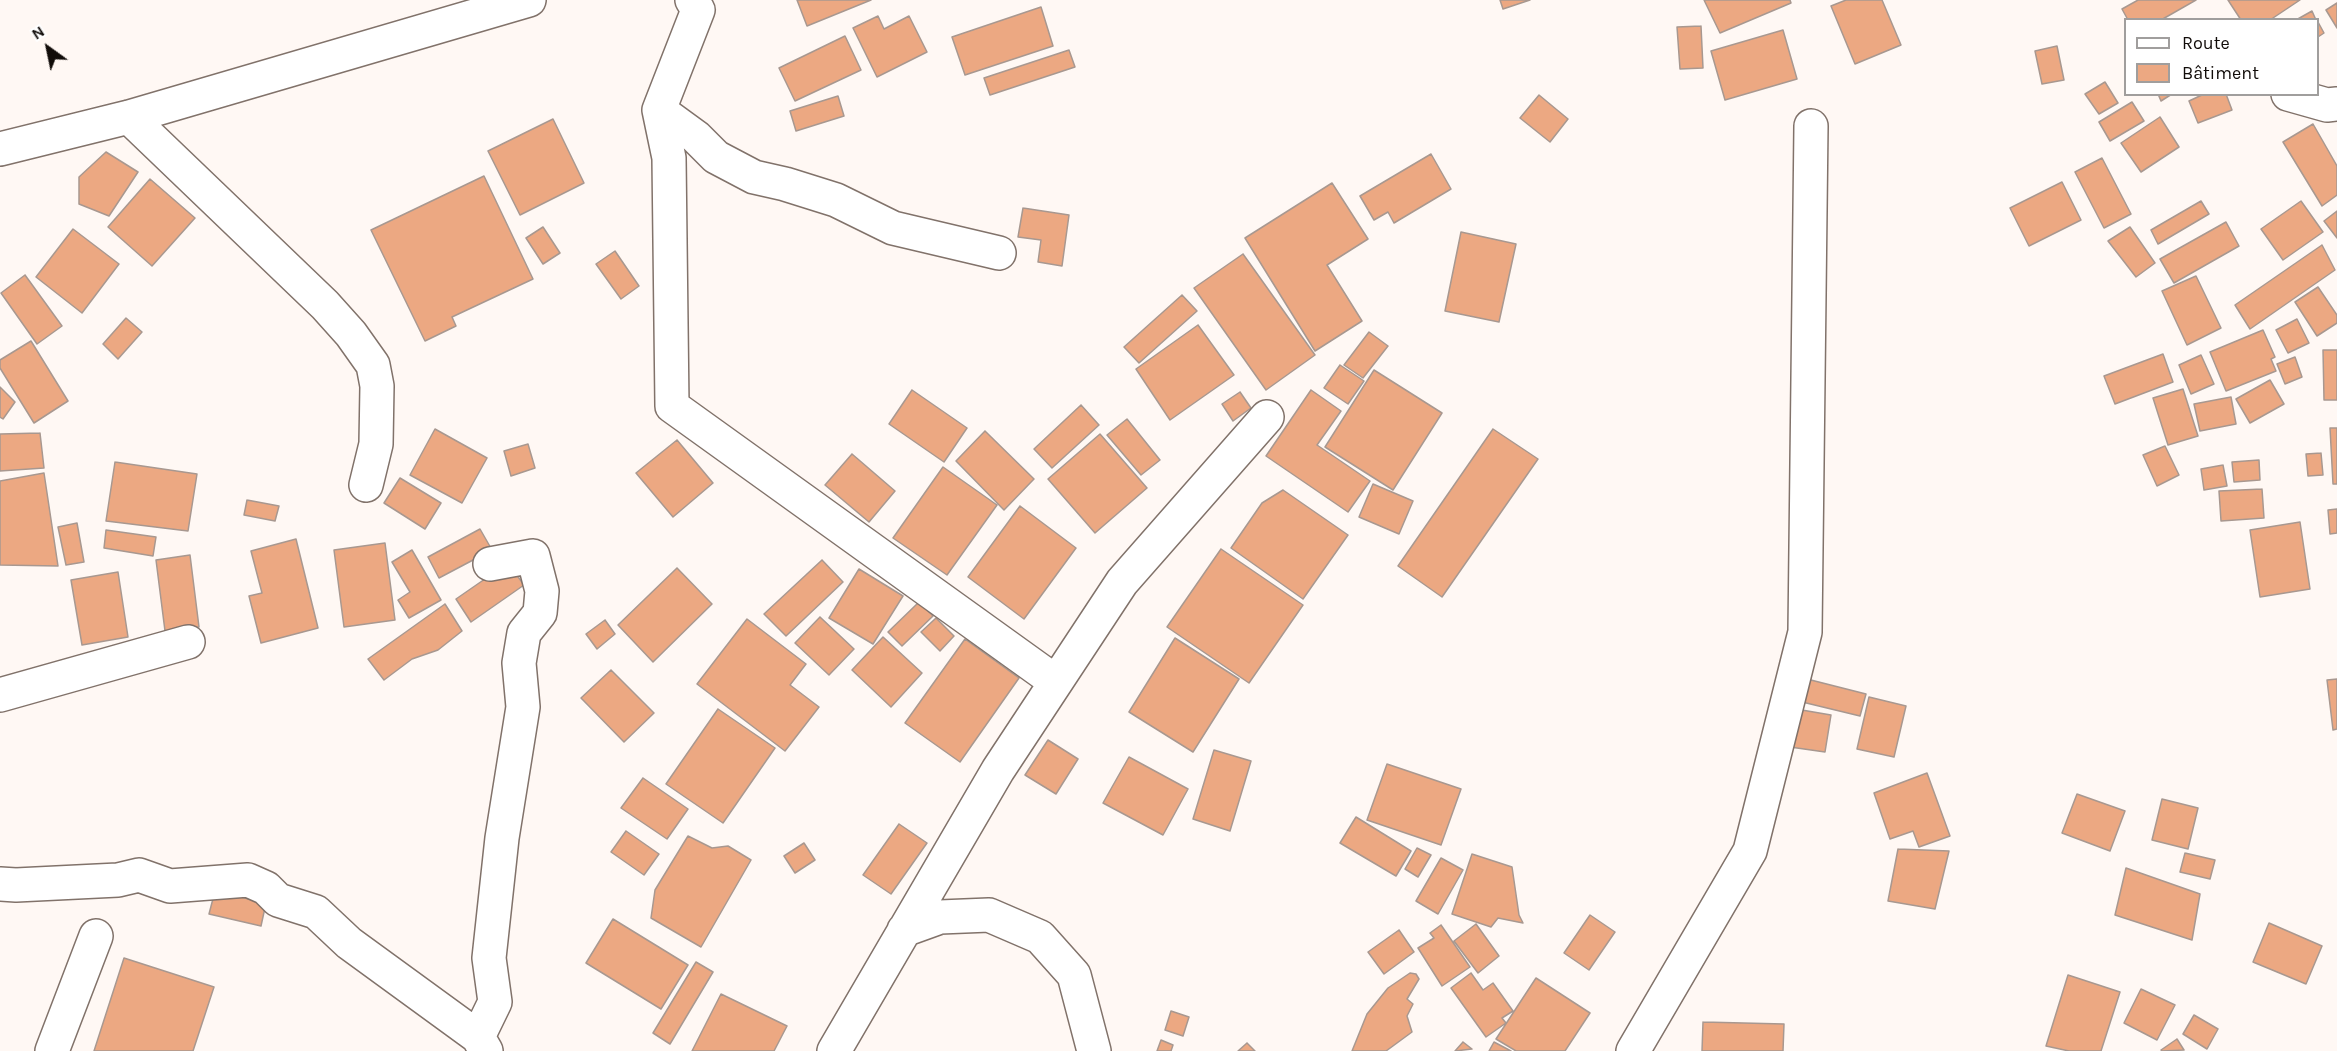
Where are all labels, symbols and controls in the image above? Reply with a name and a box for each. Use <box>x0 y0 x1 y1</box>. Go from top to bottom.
north arrow <box>18 18 78 78</box>
legend <box>2124 18 2319 96</box>
text: N <box>28 21 48 44</box>
text: Route <box>2182 32 2230 54</box>
text: Bâtiment <box>2182 62 2259 84</box>

